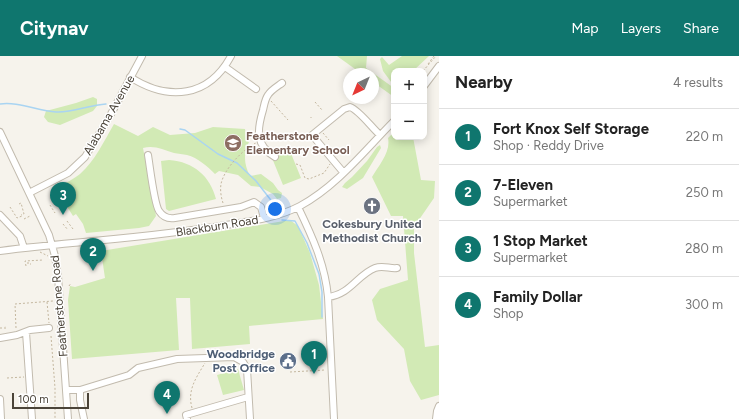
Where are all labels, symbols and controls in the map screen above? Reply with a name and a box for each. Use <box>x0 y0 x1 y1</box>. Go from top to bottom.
text: Citynav <box>20 17 89 40</box>
text: Map <box>571 20 599 37</box>
text: Layers <box>621 20 661 37</box>
text: Share <box>683 20 719 37</box>
north arrow <box>343 68 379 104</box>
map controls <box>391 68 427 140</box>
button: + <box>391 68 427 104</box>
street label: Alabama Avenue <box>80 72 138 157</box>
text: Nearby <box>455 72 513 92</box>
text: 4 results <box>673 75 723 90</box>
button: − <box>391 104 427 140</box>
text: Fort Knox Self Storage <box>493 120 649 138</box>
place label: Featherstone Elementary School <box>246 129 350 157</box>
text: 1 <box>465 129 471 144</box>
text: 220 m <box>686 129 723 144</box>
school or university icon: Featherstone Elementary School <box>223 133 243 153</box>
text: Shop · Reddy Drive <box>493 138 604 153</box>
text: 7-Eleven <box>493 176 553 194</box>
pin: 3 <box>50 182 76 215</box>
text: 2 <box>464 185 472 200</box>
text: 250 m <box>686 185 723 200</box>
text: Supermarket <box>493 194 568 209</box>
church icon: Cokesbury United Methodist Church <box>362 196 382 216</box>
your location <box>265 199 285 219</box>
street label: Blackburn Road <box>175 213 259 239</box>
place label: Cokesbury United Methodist Church <box>322 217 422 245</box>
text: 1 Stop Market <box>493 232 588 250</box>
pin: 2 <box>80 238 106 271</box>
text: 3 <box>464 241 472 256</box>
text: 280 m <box>685 241 723 256</box>
text: Supermarket <box>493 250 568 265</box>
street label: Featherstone Road <box>48 255 70 357</box>
text: Family Dollar <box>493 288 582 306</box>
text: 4 <box>464 297 472 312</box>
text: 300 m <box>685 297 723 312</box>
text: Shop <box>493 306 523 321</box>
pin: 1 <box>301 341 327 374</box>
place label: Woodbridge Post Office <box>207 347 275 375</box>
public building icon: Woodbridge Post Office <box>278 351 298 371</box>
pin: 4 <box>154 381 180 414</box>
scale bar <box>12 391 89 410</box>
text: 100 m <box>18 393 49 406</box>

